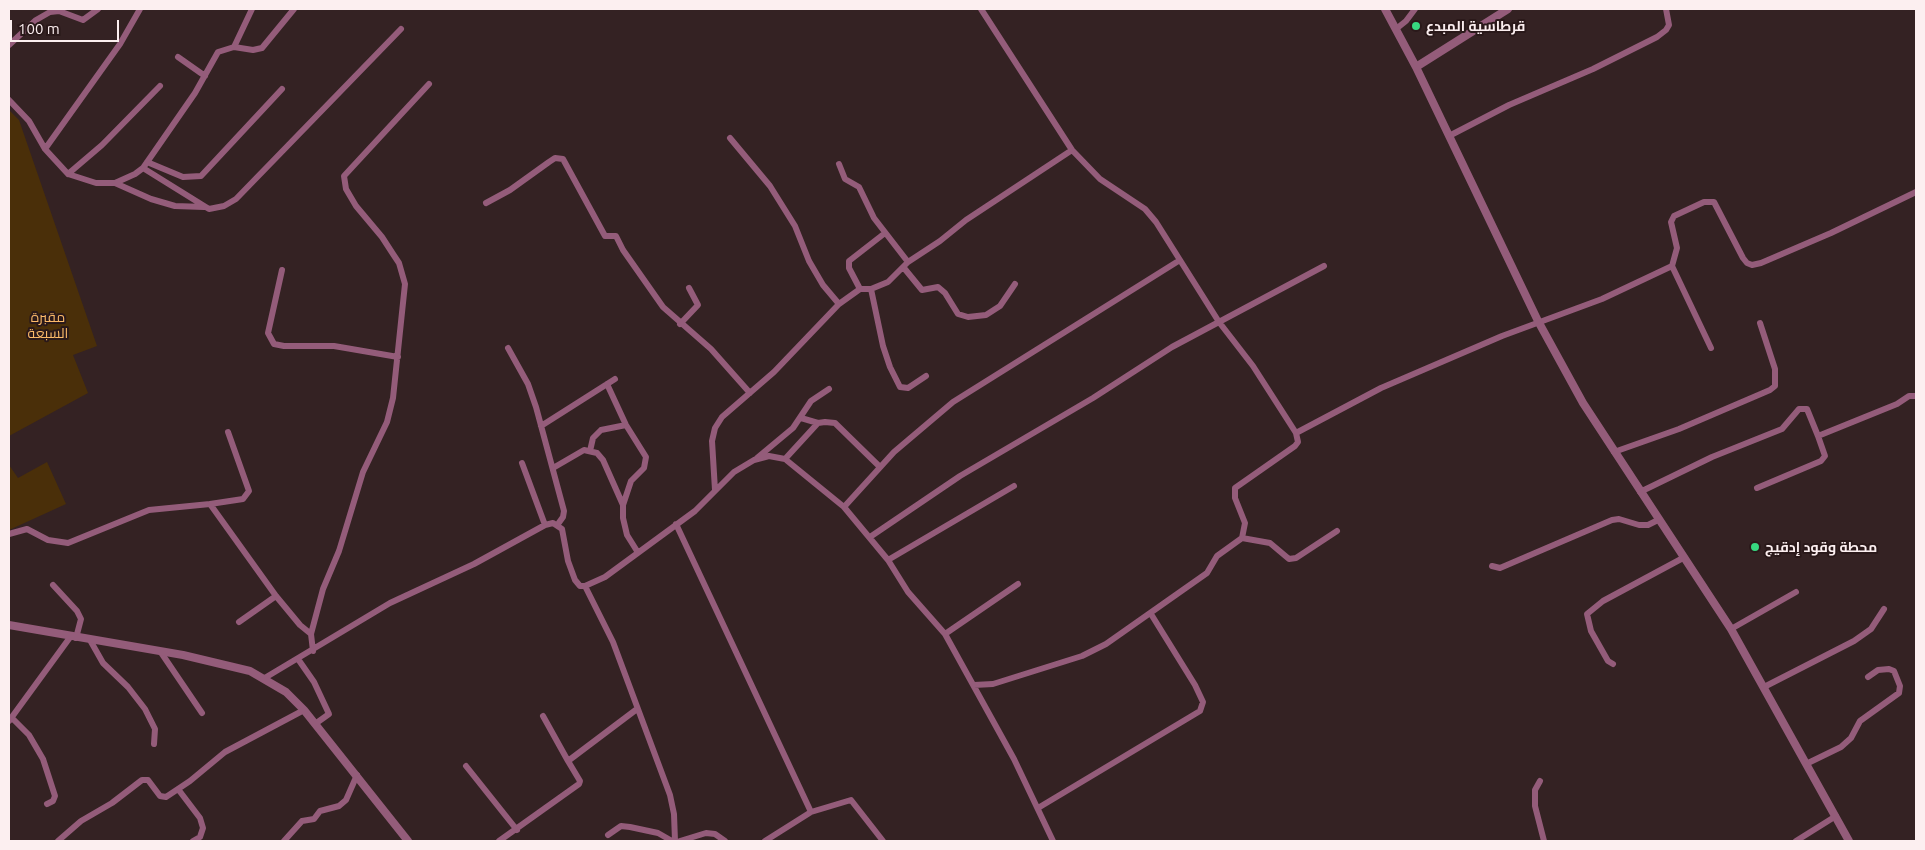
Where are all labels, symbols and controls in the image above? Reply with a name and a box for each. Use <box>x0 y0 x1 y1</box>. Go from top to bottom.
scale bar <box>12 10 121 42</box>
place label: قرطاسية المبدع <box>1426 18 1525 34</box>
text: 100 m <box>18 20 60 37</box>
marker: قرطاسية المبدع <box>1410 20 1422 32</box>
park label: مقبرة السبعة <box>28 309 68 342</box>
place label: محطة وقود إدقيج <box>1765 539 1877 555</box>
marker: محطة وقود إدقيج <box>1749 541 1761 553</box>

